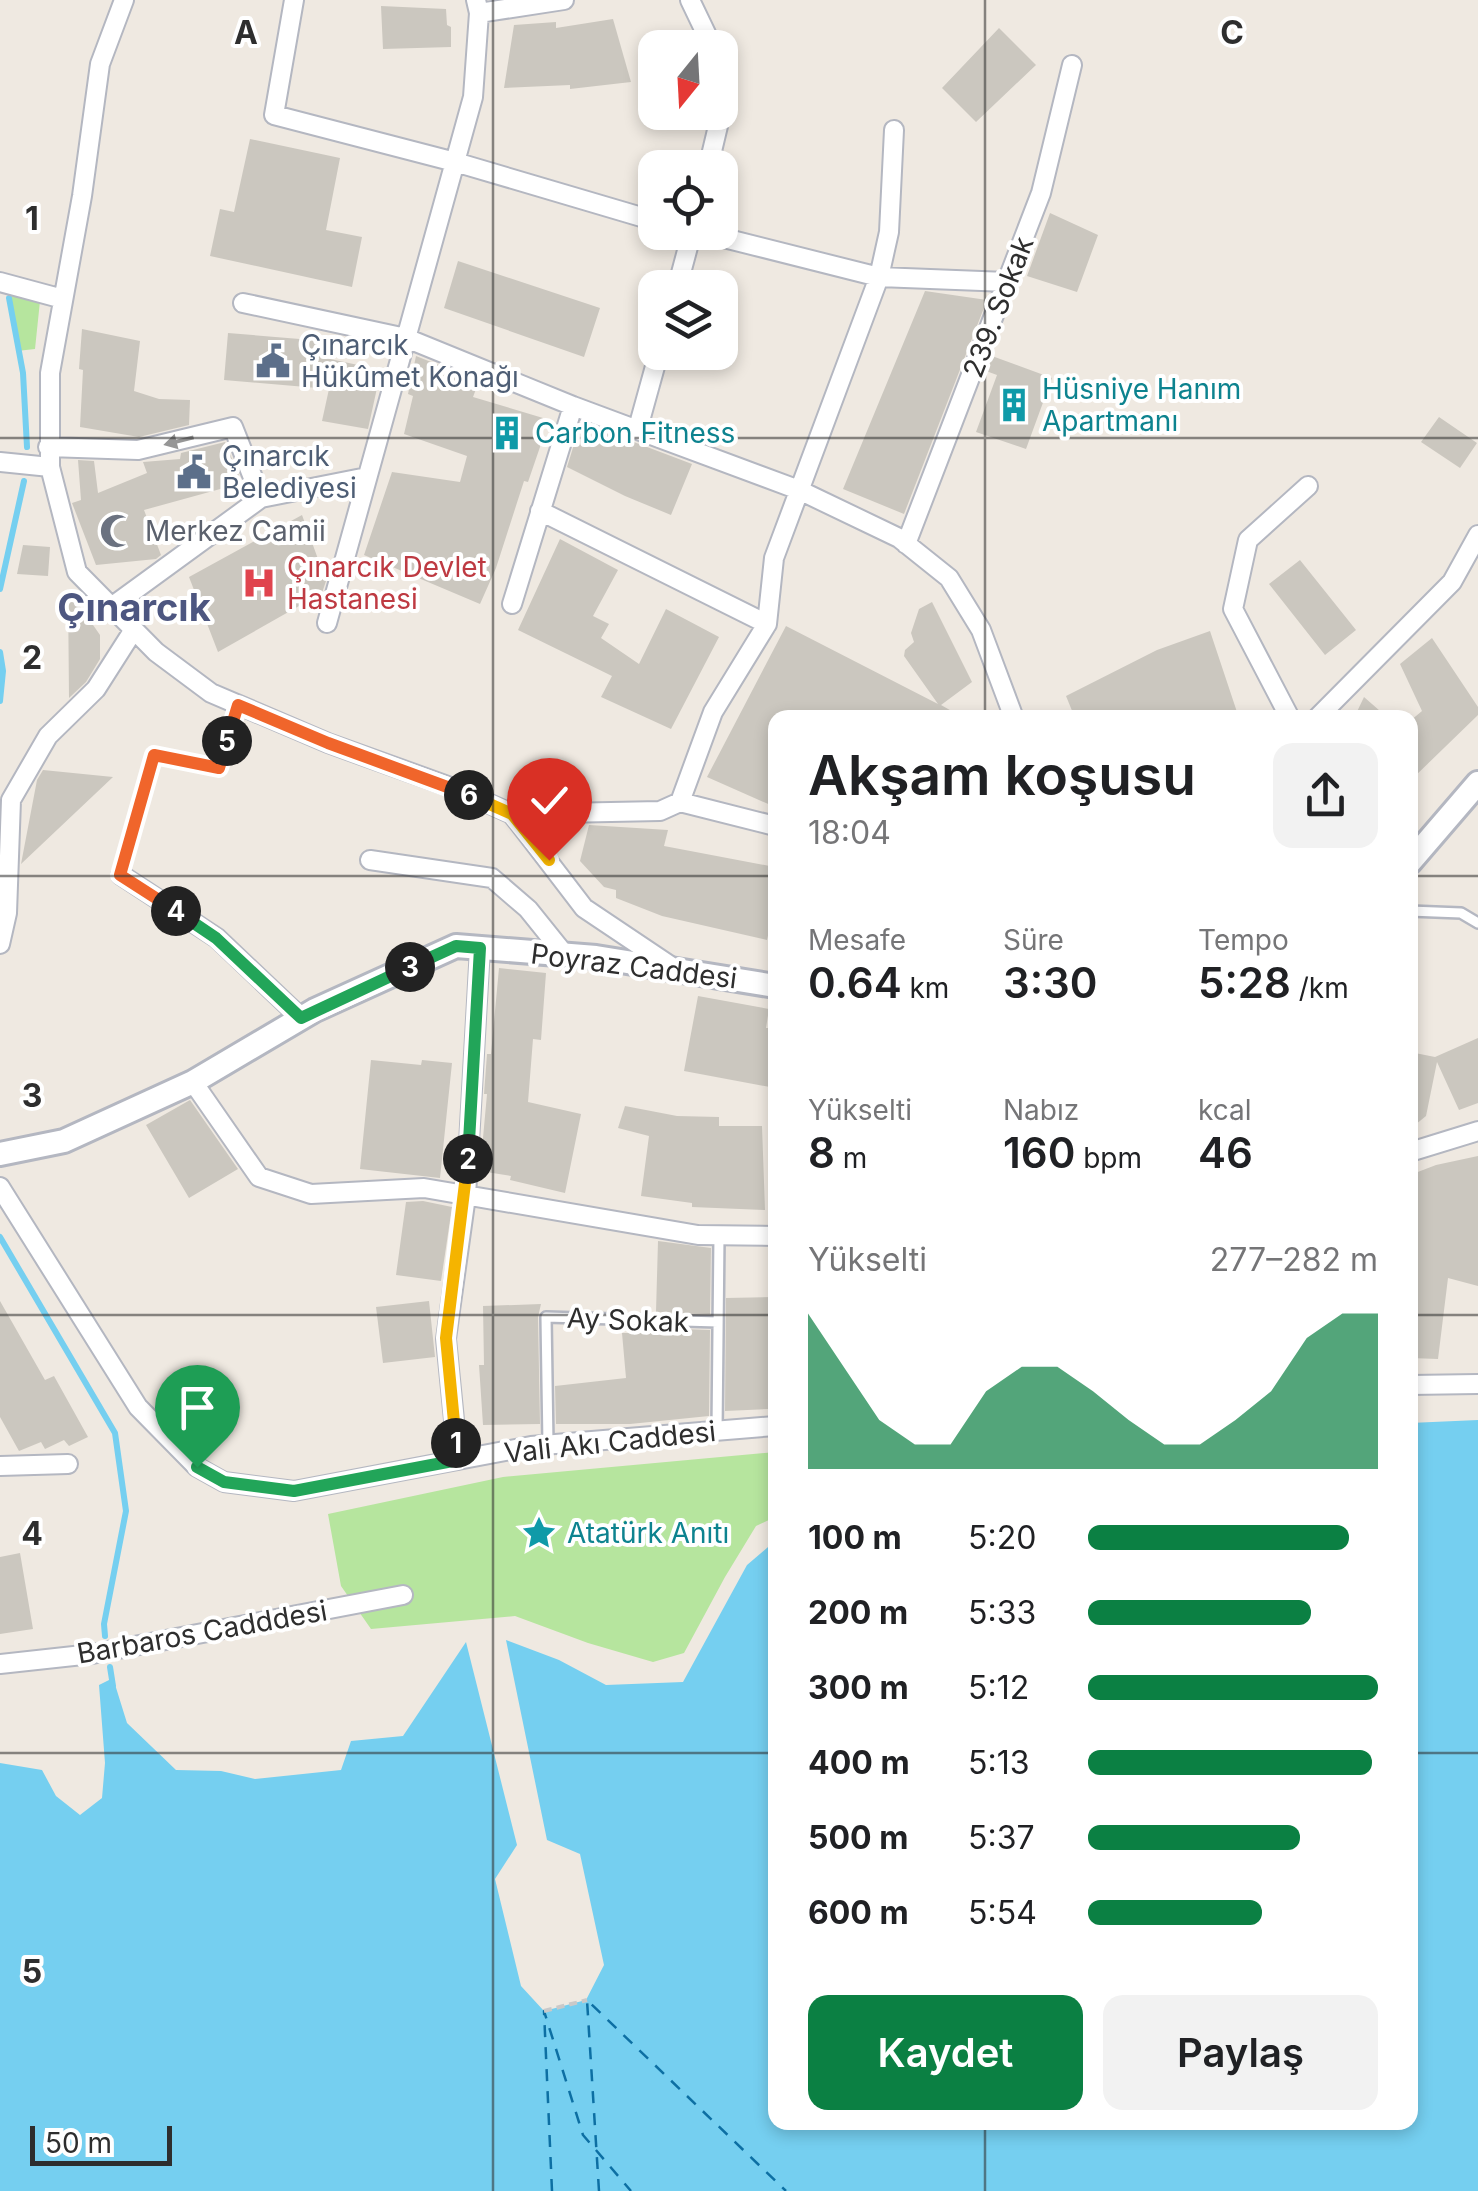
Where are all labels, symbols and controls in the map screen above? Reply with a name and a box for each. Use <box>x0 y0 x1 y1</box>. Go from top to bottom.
text: A <box>234 13 258 52</box>
text: C <box>1220 13 1244 52</box>
north arrow <box>638 30 738 130</box>
map controls <box>638 30 738 370</box>
button: locate <box>638 150 738 250</box>
text: 1 <box>25 199 39 238</box>
street label: 239. Sokak <box>956 232 1040 382</box>
button: layers <box>638 270 738 370</box>
place label: Çınarcık Hükûmet Konağı <box>301 328 519 394</box>
public building icon: Çınarcık Hükûmet Konağı <box>254 342 292 380</box>
place label: Hüsniye Hanım Apartmanı <box>1042 372 1241 438</box>
building icon: Hüsniye Hanım Apartmanı <box>995 386 1033 424</box>
building icon: Carbon Fitness <box>488 414 526 452</box>
place label: Carbon Fitness <box>535 416 735 450</box>
one-way arrow <box>163 433 194 449</box>
place label: Çınarcık Belediyesi <box>222 439 357 505</box>
public building icon: Çınarcık Belediyesi <box>175 453 213 491</box>
mosque icon: Merkez Camii <box>98 512 136 550</box>
place label: Merkez Camii <box>145 514 326 548</box>
place label: Çınarcık Devlet Hastanesi <box>287 550 487 616</box>
hospital icon: Çınarcık Devlet Hastanesi <box>240 564 278 602</box>
district label: Çınarcık <box>57 584 211 630</box>
text: 2 <box>22 638 42 677</box>
pin: 5 <box>202 716 252 766</box>
text: 5 <box>218 724 236 758</box>
text: Akşam koşusu <box>808 742 1196 808</box>
button: share <box>1273 743 1378 848</box>
pin <box>507 758 592 861</box>
pin: 6 <box>444 770 494 820</box>
icon: check <box>522 773 577 828</box>
text: 6 <box>460 778 478 812</box>
text: 18:04 <box>808 813 891 852</box>
pin: 4 <box>151 886 201 936</box>
text: 4 <box>167 894 185 928</box>
text: Mesafe <box>808 923 906 957</box>
text: Süre <box>1003 923 1064 957</box>
text: Tempo <box>1198 923 1289 957</box>
street label: Poyraz Caddesi <box>529 936 739 996</box>
pin: 3 <box>385 942 435 992</box>
text: 3 <box>401 950 419 984</box>
text: 0.64 <box>808 957 902 1008</box>
text: 3:30 <box>1003 957 1098 1008</box>
text: 5:28 <box>1198 957 1291 1008</box>
text: km <box>902 971 949 1005</box>
text: /km <box>1291 971 1349 1005</box>
text: 3 <box>22 1076 42 1115</box>
text: Yükselti <box>808 1093 912 1127</box>
text: Nabız <box>1003 1093 1079 1127</box>
text: kcal <box>1198 1093 1252 1127</box>
text: 8 <box>808 1127 835 1178</box>
text: 160 <box>1003 1127 1075 1178</box>
text: 46 <box>1198 1127 1253 1178</box>
pin: 2 <box>443 1134 493 1184</box>
text: m <box>835 1141 867 1175</box>
text: bpm <box>1075 1141 1142 1175</box>
text: 2 <box>459 1142 477 1176</box>
text: Yükselti <box>808 1240 927 1279</box>
text: 277–282 m <box>1210 1240 1378 1279</box>
street label: Ay Sokak <box>566 1301 690 1339</box>
pin <box>155 1365 240 1468</box>
icon: arrive <box>170 1380 225 1435</box>
street label: Vali Akı Caddesi <box>502 1414 718 1470</box>
pin: 1 <box>431 1418 481 1468</box>
text: 1 <box>450 1426 462 1460</box>
text: 4 <box>21 1514 43 1553</box>
place icon: Atatürk Anıtı <box>520 1514 558 1552</box>
place label: Atatürk Anıtı <box>567 1516 729 1550</box>
text: 100 m <box>808 1518 902 1557</box>
text: 5:20 <box>968 1518 1036 1557</box>
street label: Barbaros Cadddesi <box>74 1593 330 1671</box>
text: 200 m <box>808 1593 908 1632</box>
text: 5:33 <box>968 1593 1036 1632</box>
text: 300 m <box>808 1668 909 1707</box>
text: 5:12 <box>968 1668 1029 1707</box>
text: 400 m <box>808 1743 910 1782</box>
text: 5:13 <box>968 1743 1029 1782</box>
text: 500 m <box>808 1818 908 1857</box>
text: 5:37 <box>968 1818 1035 1857</box>
text: 600 m <box>808 1893 909 1932</box>
text: 5:54 <box>968 1893 1037 1932</box>
text: 5 <box>22 1952 42 1991</box>
button: Kaydet <box>808 1995 1083 2110</box>
button: Paylaş <box>1103 1995 1378 2110</box>
scale bar <box>30 2121 172 2166</box>
text: 50 m <box>45 2126 112 2160</box>

